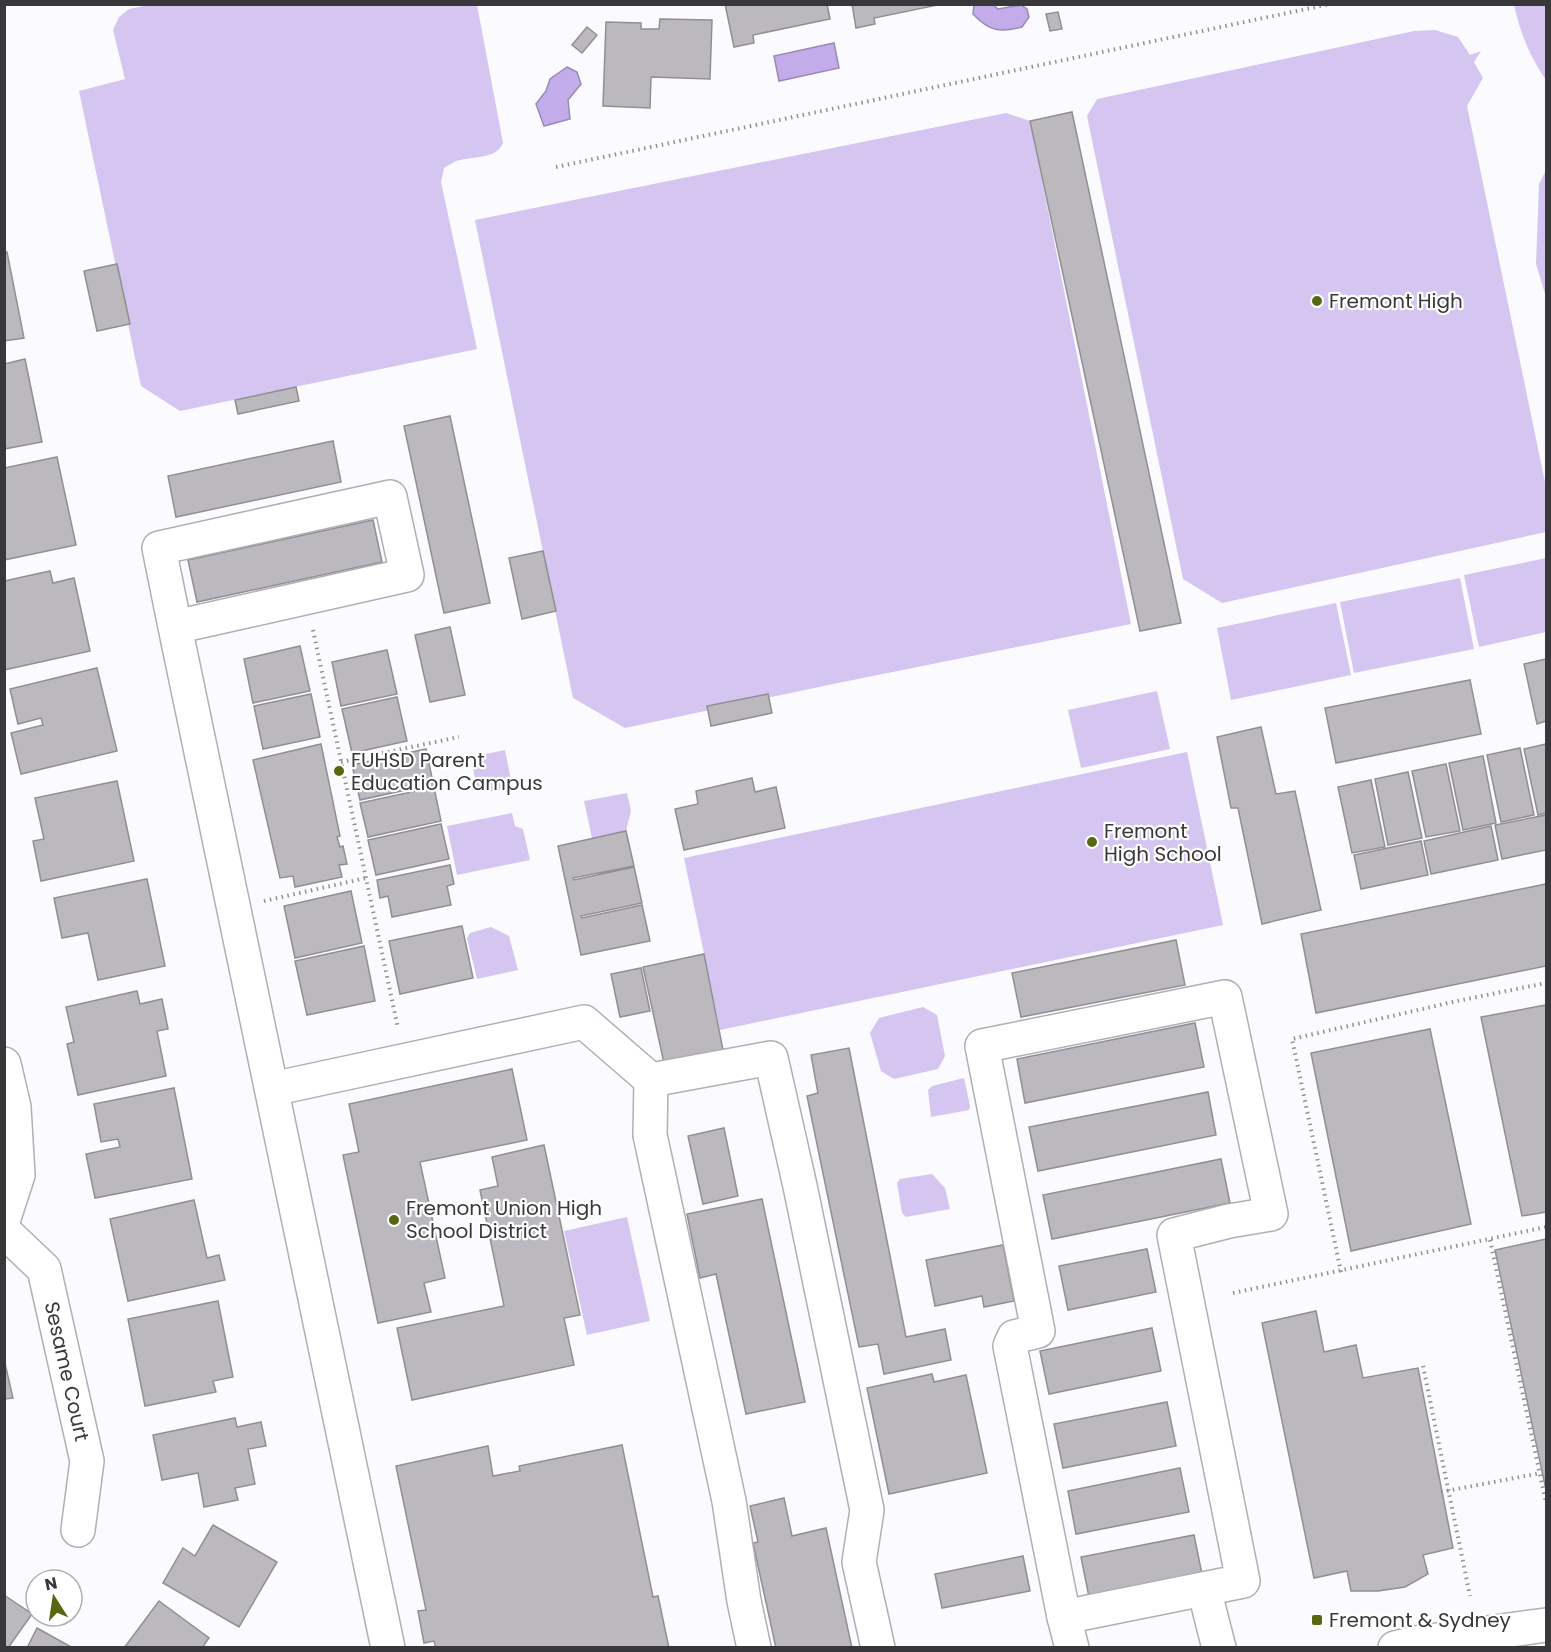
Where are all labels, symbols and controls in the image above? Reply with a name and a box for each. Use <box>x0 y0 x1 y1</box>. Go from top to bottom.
place label: Fremont High <box>1329 287 1463 315</box>
marker: Fremont High <box>1310 294 1324 308</box>
place label: FUHSD Parent Education Campus <box>351 746 543 797</box>
marker: FUHSD Parent Education Campus <box>332 764 346 778</box>
place label: Fremont High School <box>1104 817 1222 868</box>
marker: Fremont High School <box>1085 835 1099 849</box>
place label: Fremont Union High School District <box>406 1194 602 1245</box>
marker: Fremont Union High School District <box>387 1213 401 1227</box>
street label: Sesame Court <box>38 1299 96 1444</box>
north arrow <box>24 1568 84 1628</box>
text: N <box>43 1571 59 1596</box>
place label: Fremont & Sydney <box>1329 1606 1511 1634</box>
marker: Fremont & Sydney <box>1310 1613 1324 1627</box>

